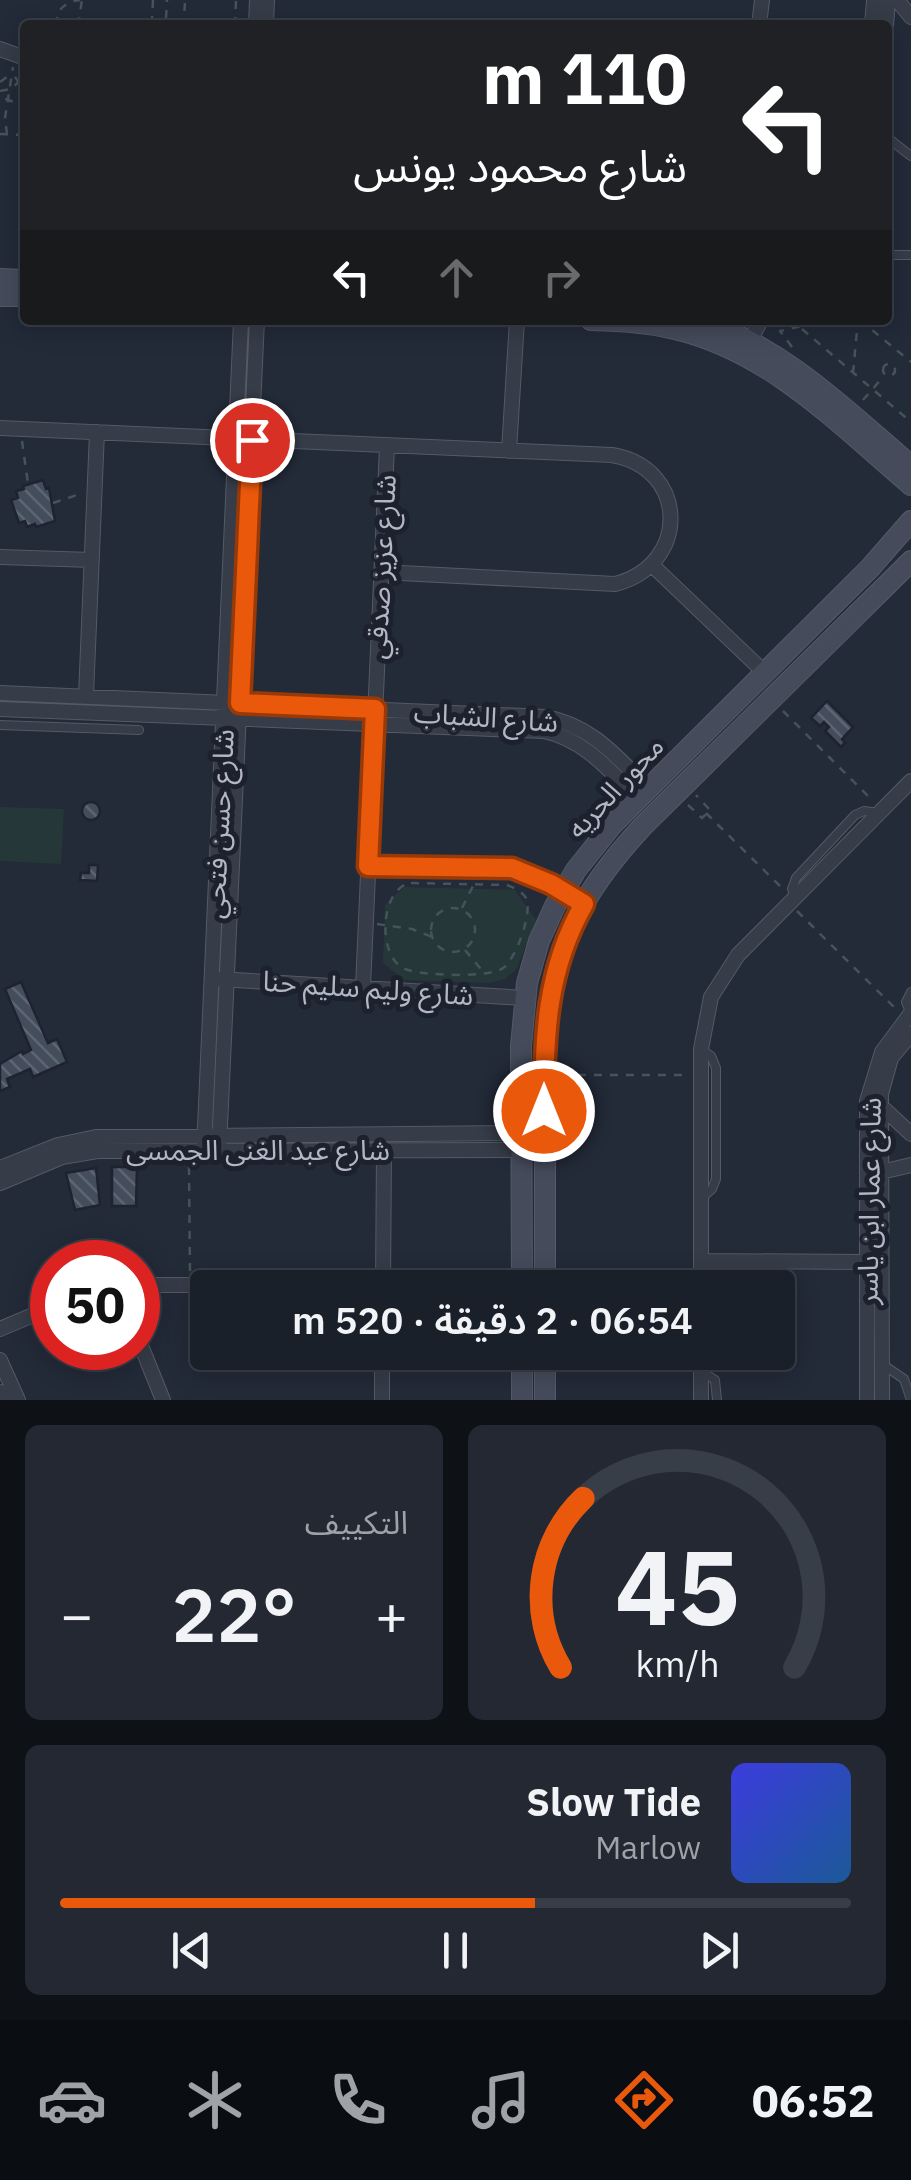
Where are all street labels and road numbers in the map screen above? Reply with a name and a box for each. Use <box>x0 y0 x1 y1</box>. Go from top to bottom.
street label: شارع عزيز صدقي <box>357 474 407 660</box>
street label: شارع الشباب <box>412 693 559 743</box>
street label: شارع حسن فتحي <box>195 728 245 920</box>
street label: محور الحريه <box>558 728 671 846</box>
street label: شارع وليم سليم حنا <box>261 962 475 1017</box>
street label: شارع عمار ابن ياسر <box>848 1097 892 1306</box>
street label: شارع عبد الغنى الجمسى <box>126 1131 390 1171</box>

